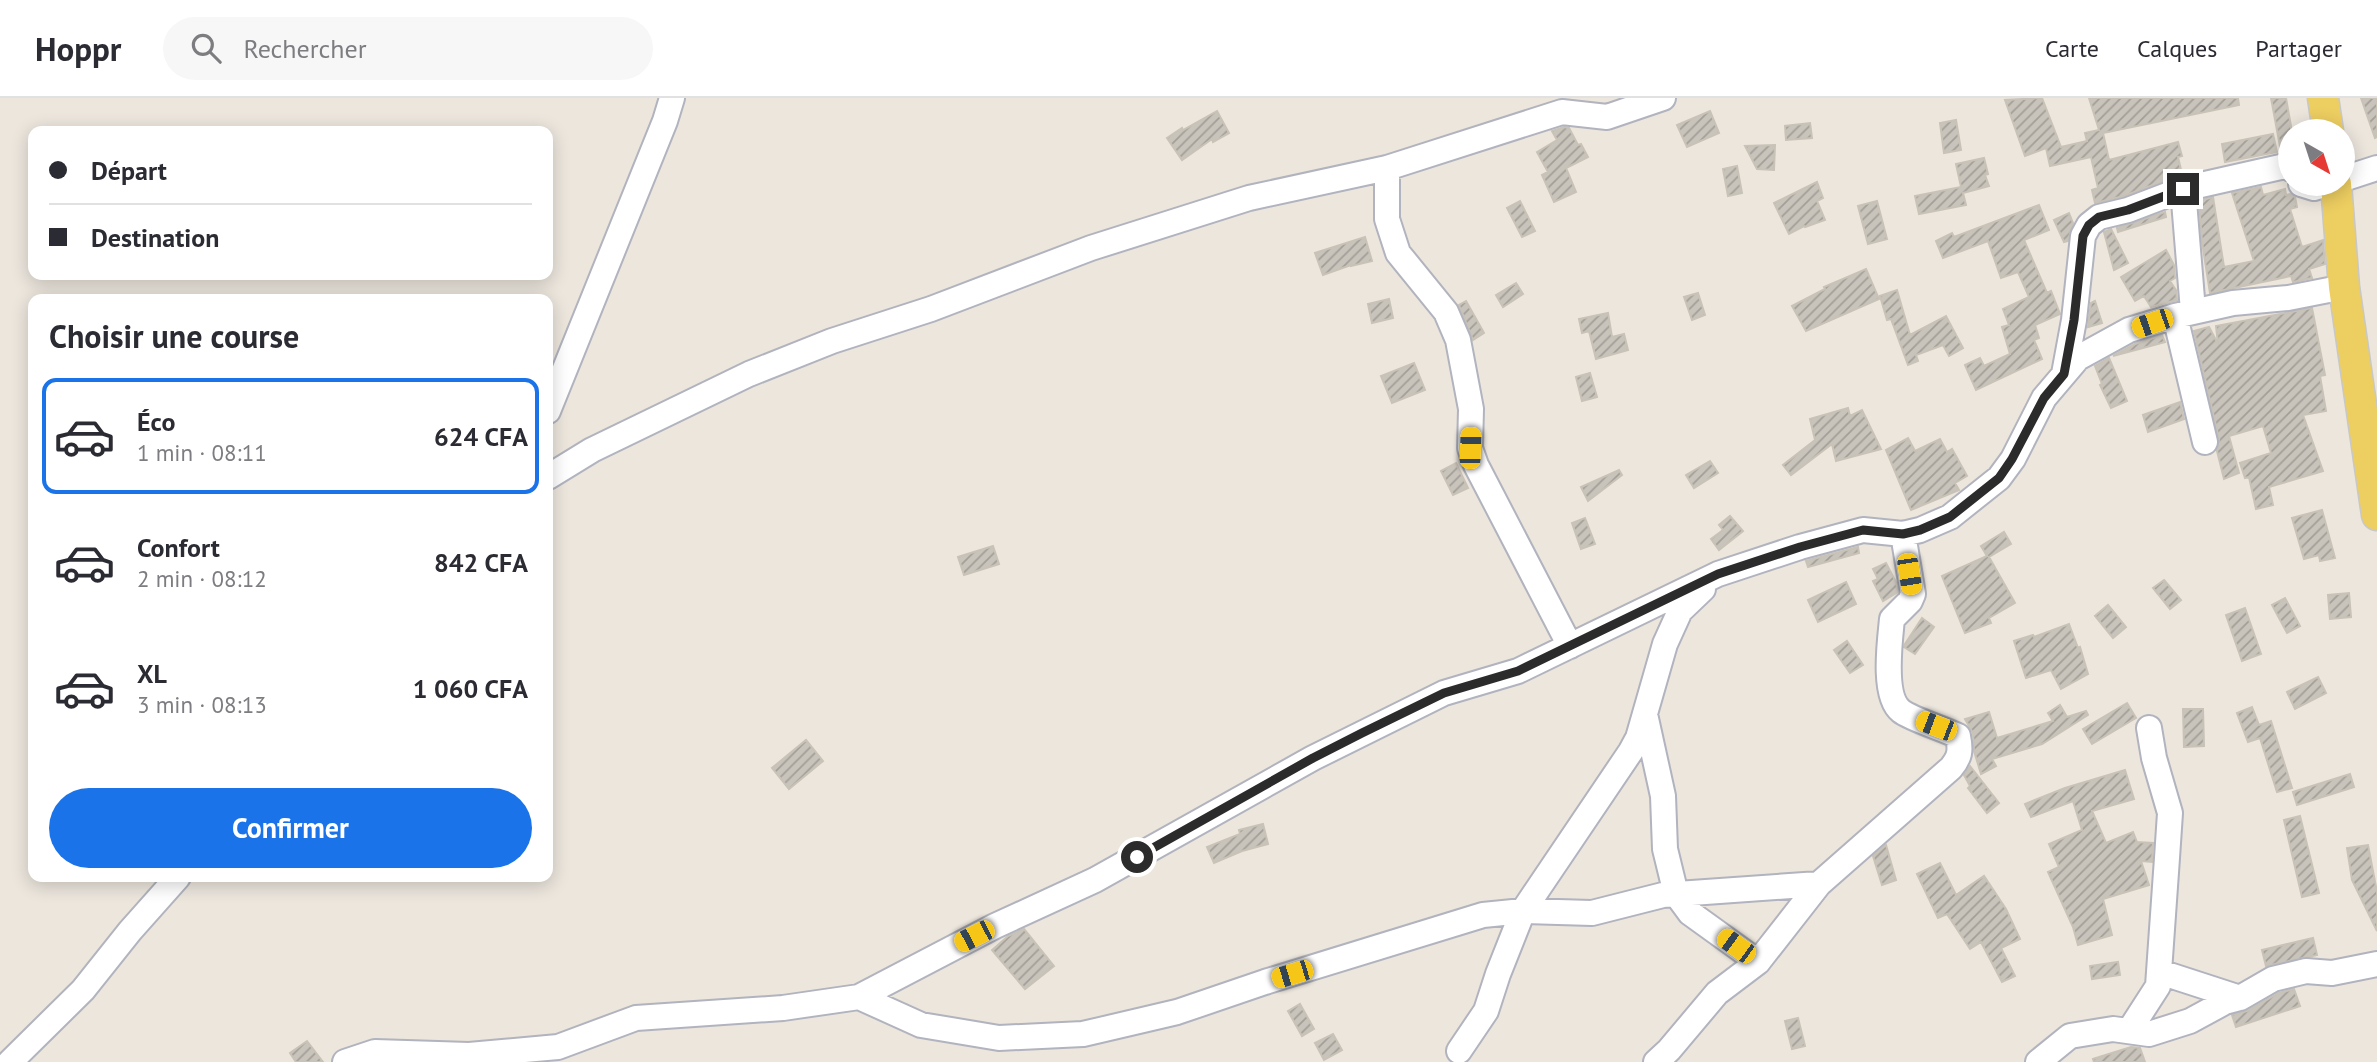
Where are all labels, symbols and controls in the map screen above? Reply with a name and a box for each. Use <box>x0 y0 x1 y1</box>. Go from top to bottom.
search box <box>163 17 653 80</box>
text: Hoppr <box>35 27 121 70</box>
icon: search <box>187 29 225 67</box>
text: Rechercher <box>243 32 367 65</box>
text: Carte <box>2045 33 2099 64</box>
text: Calques <box>2137 33 2217 64</box>
text: Partager <box>2255 33 2342 64</box>
north arrow <box>2278 119 2356 196</box>
map controls <box>2278 119 2355 196</box>
text: Départ <box>91 154 167 187</box>
route end <box>2167 173 2199 205</box>
text: Destination <box>91 221 219 254</box>
car <box>2129 306 2176 340</box>
text: Choisir une course <box>49 315 299 357</box>
icon: car <box>53 405 116 468</box>
text: Éco <box>137 405 175 438</box>
text: 624 CFA <box>434 420 528 453</box>
car <box>1459 427 1482 469</box>
text: 1 min · 08:11 <box>137 438 267 467</box>
icon: car <box>53 531 116 594</box>
text: Confort <box>137 531 220 564</box>
text: 842 CFA <box>434 546 528 579</box>
car <box>1896 552 1923 596</box>
text: 2 min · 08:12 <box>137 564 267 593</box>
icon: car <box>53 657 116 720</box>
text: XL <box>137 657 167 690</box>
text: 1 060 CFA <box>413 672 528 705</box>
text: 3 min · 08:13 <box>137 690 267 719</box>
car <box>1913 709 1960 743</box>
button: Confirmer <box>49 788 532 868</box>
route start <box>1121 841 1153 873</box>
car <box>951 917 998 955</box>
car <box>1713 925 1760 967</box>
car <box>1269 958 1316 990</box>

